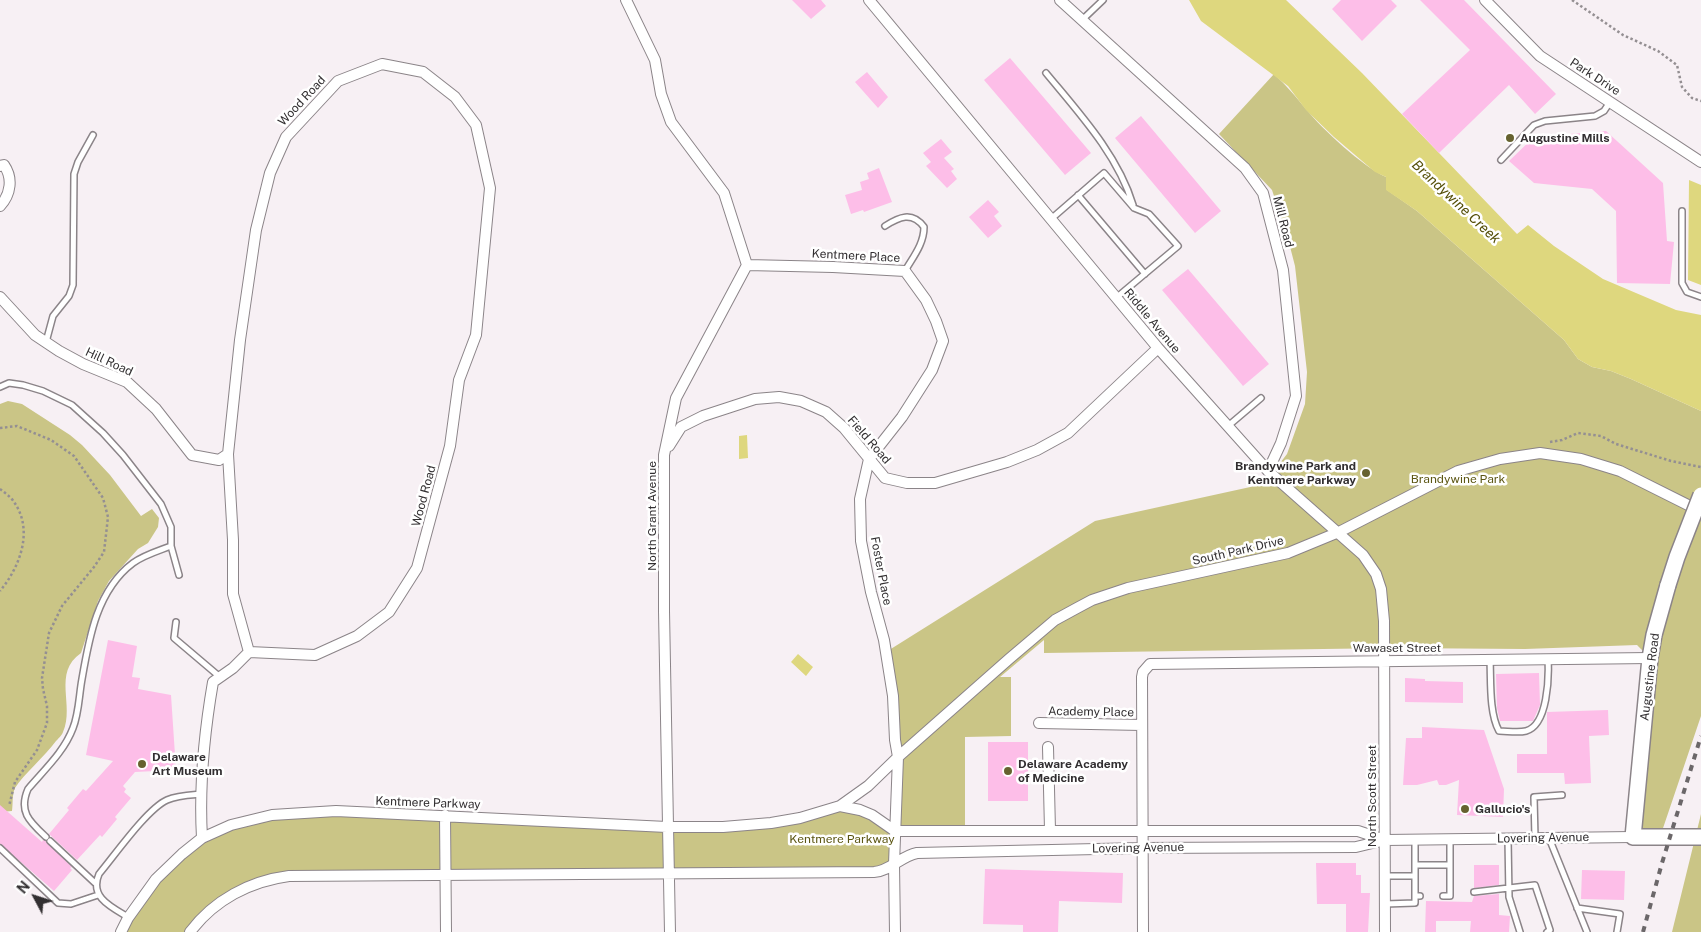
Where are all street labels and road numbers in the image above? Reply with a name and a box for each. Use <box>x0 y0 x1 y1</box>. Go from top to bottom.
street label: Park Drive <box>1567 55 1623 99</box>
street label: Wood Road <box>275 73 329 129</box>
street label: Mill Road <box>1270 195 1296 249</box>
street label: Kentmere Place <box>811 246 901 266</box>
street label: Riddle Avenue <box>1121 286 1183 356</box>
street label: Hill Road <box>83 345 135 379</box>
street label: Field Road <box>844 413 894 467</box>
street label: North Grant Avenue <box>645 461 659 571</box>
street label: Wood Road <box>409 464 439 528</box>
street label: South Park Drive <box>1191 533 1285 569</box>
street label: Foster Place <box>867 535 895 607</box>
street label: Augustine Road <box>1637 632 1663 722</box>
street label: Wawaset Street <box>1353 641 1441 655</box>
street label: Academy Place <box>1048 704 1134 720</box>
street label: North Scott Street <box>1365 745 1379 847</box>
street label: Kentmere Parkway <box>375 794 481 812</box>
street label: Lovering Avenue <box>1497 830 1589 846</box>
street label: Lovering Avenue <box>1092 840 1184 856</box>

